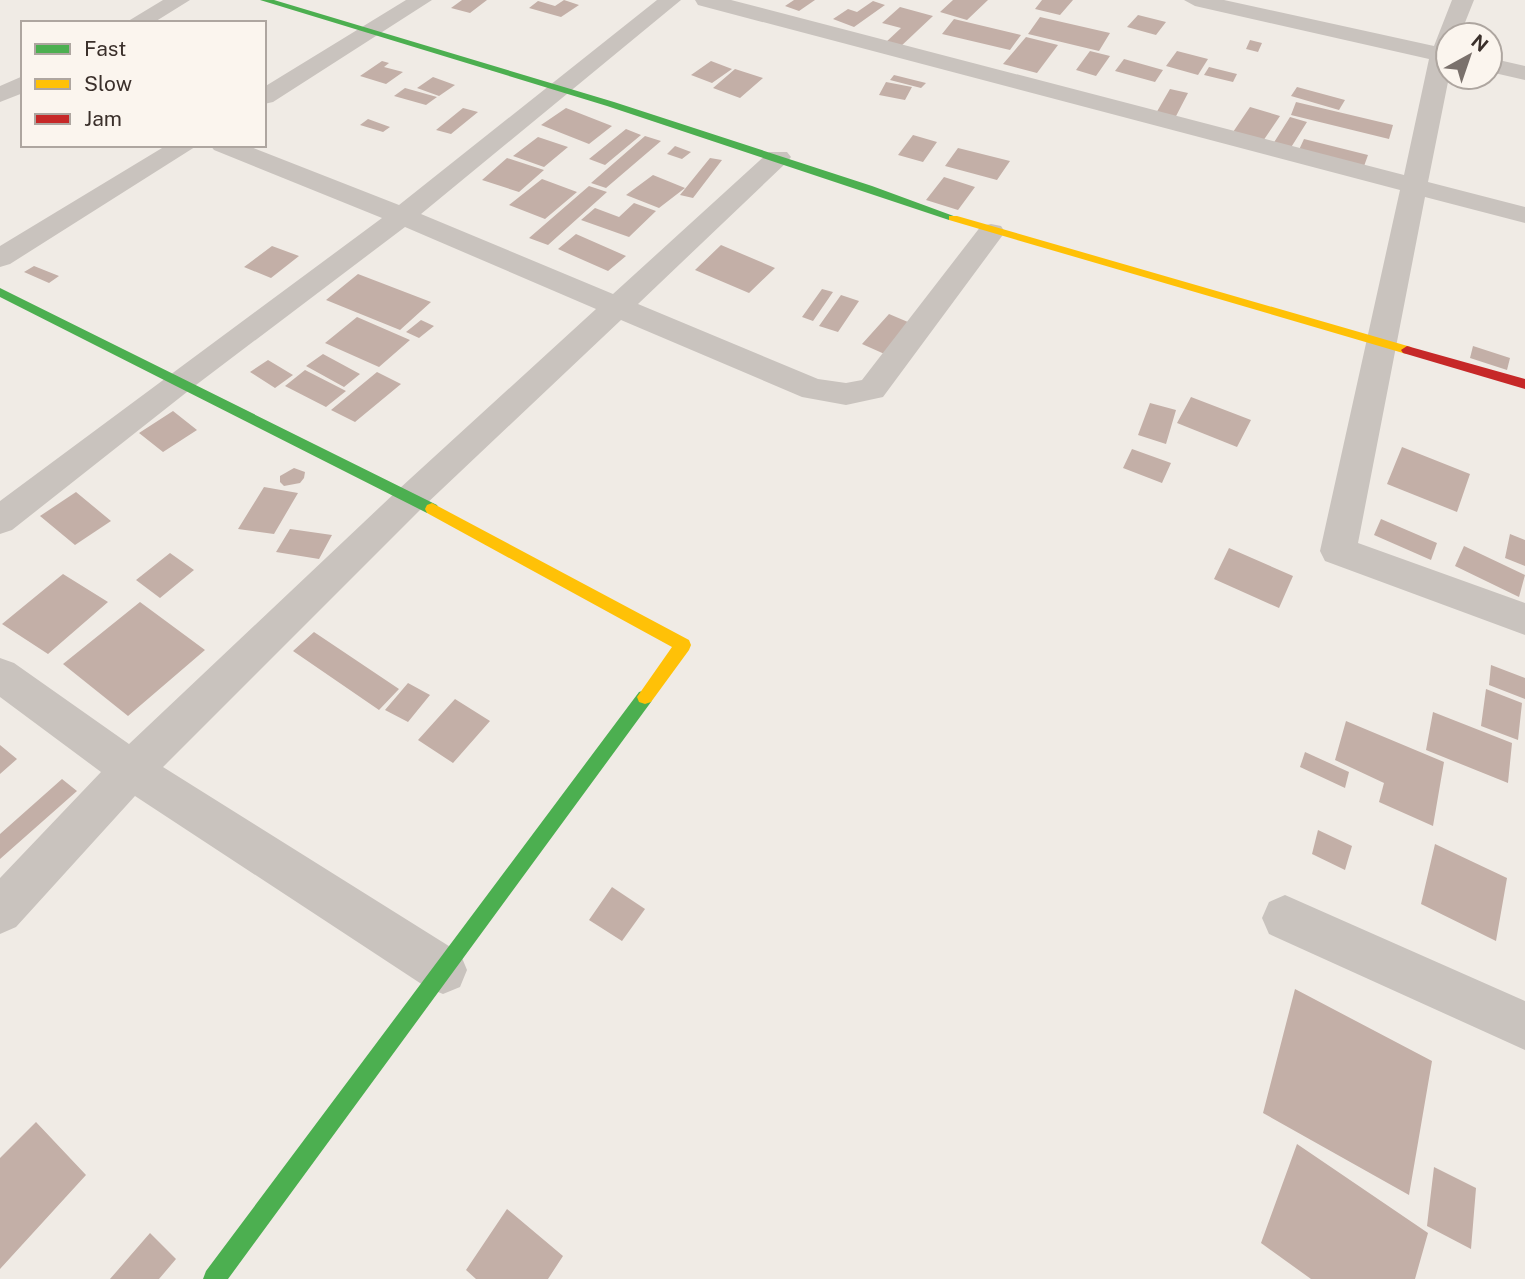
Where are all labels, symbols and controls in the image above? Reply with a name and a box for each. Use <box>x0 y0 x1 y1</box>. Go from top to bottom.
legend <box>21 21 266 147</box>
north arrow <box>1434 21 1504 91</box>
text: N <box>1467 30 1493 56</box>
text: Fast <box>84 36 126 61</box>
text: Slow <box>84 71 132 96</box>
text: Jam <box>84 106 122 131</box>

